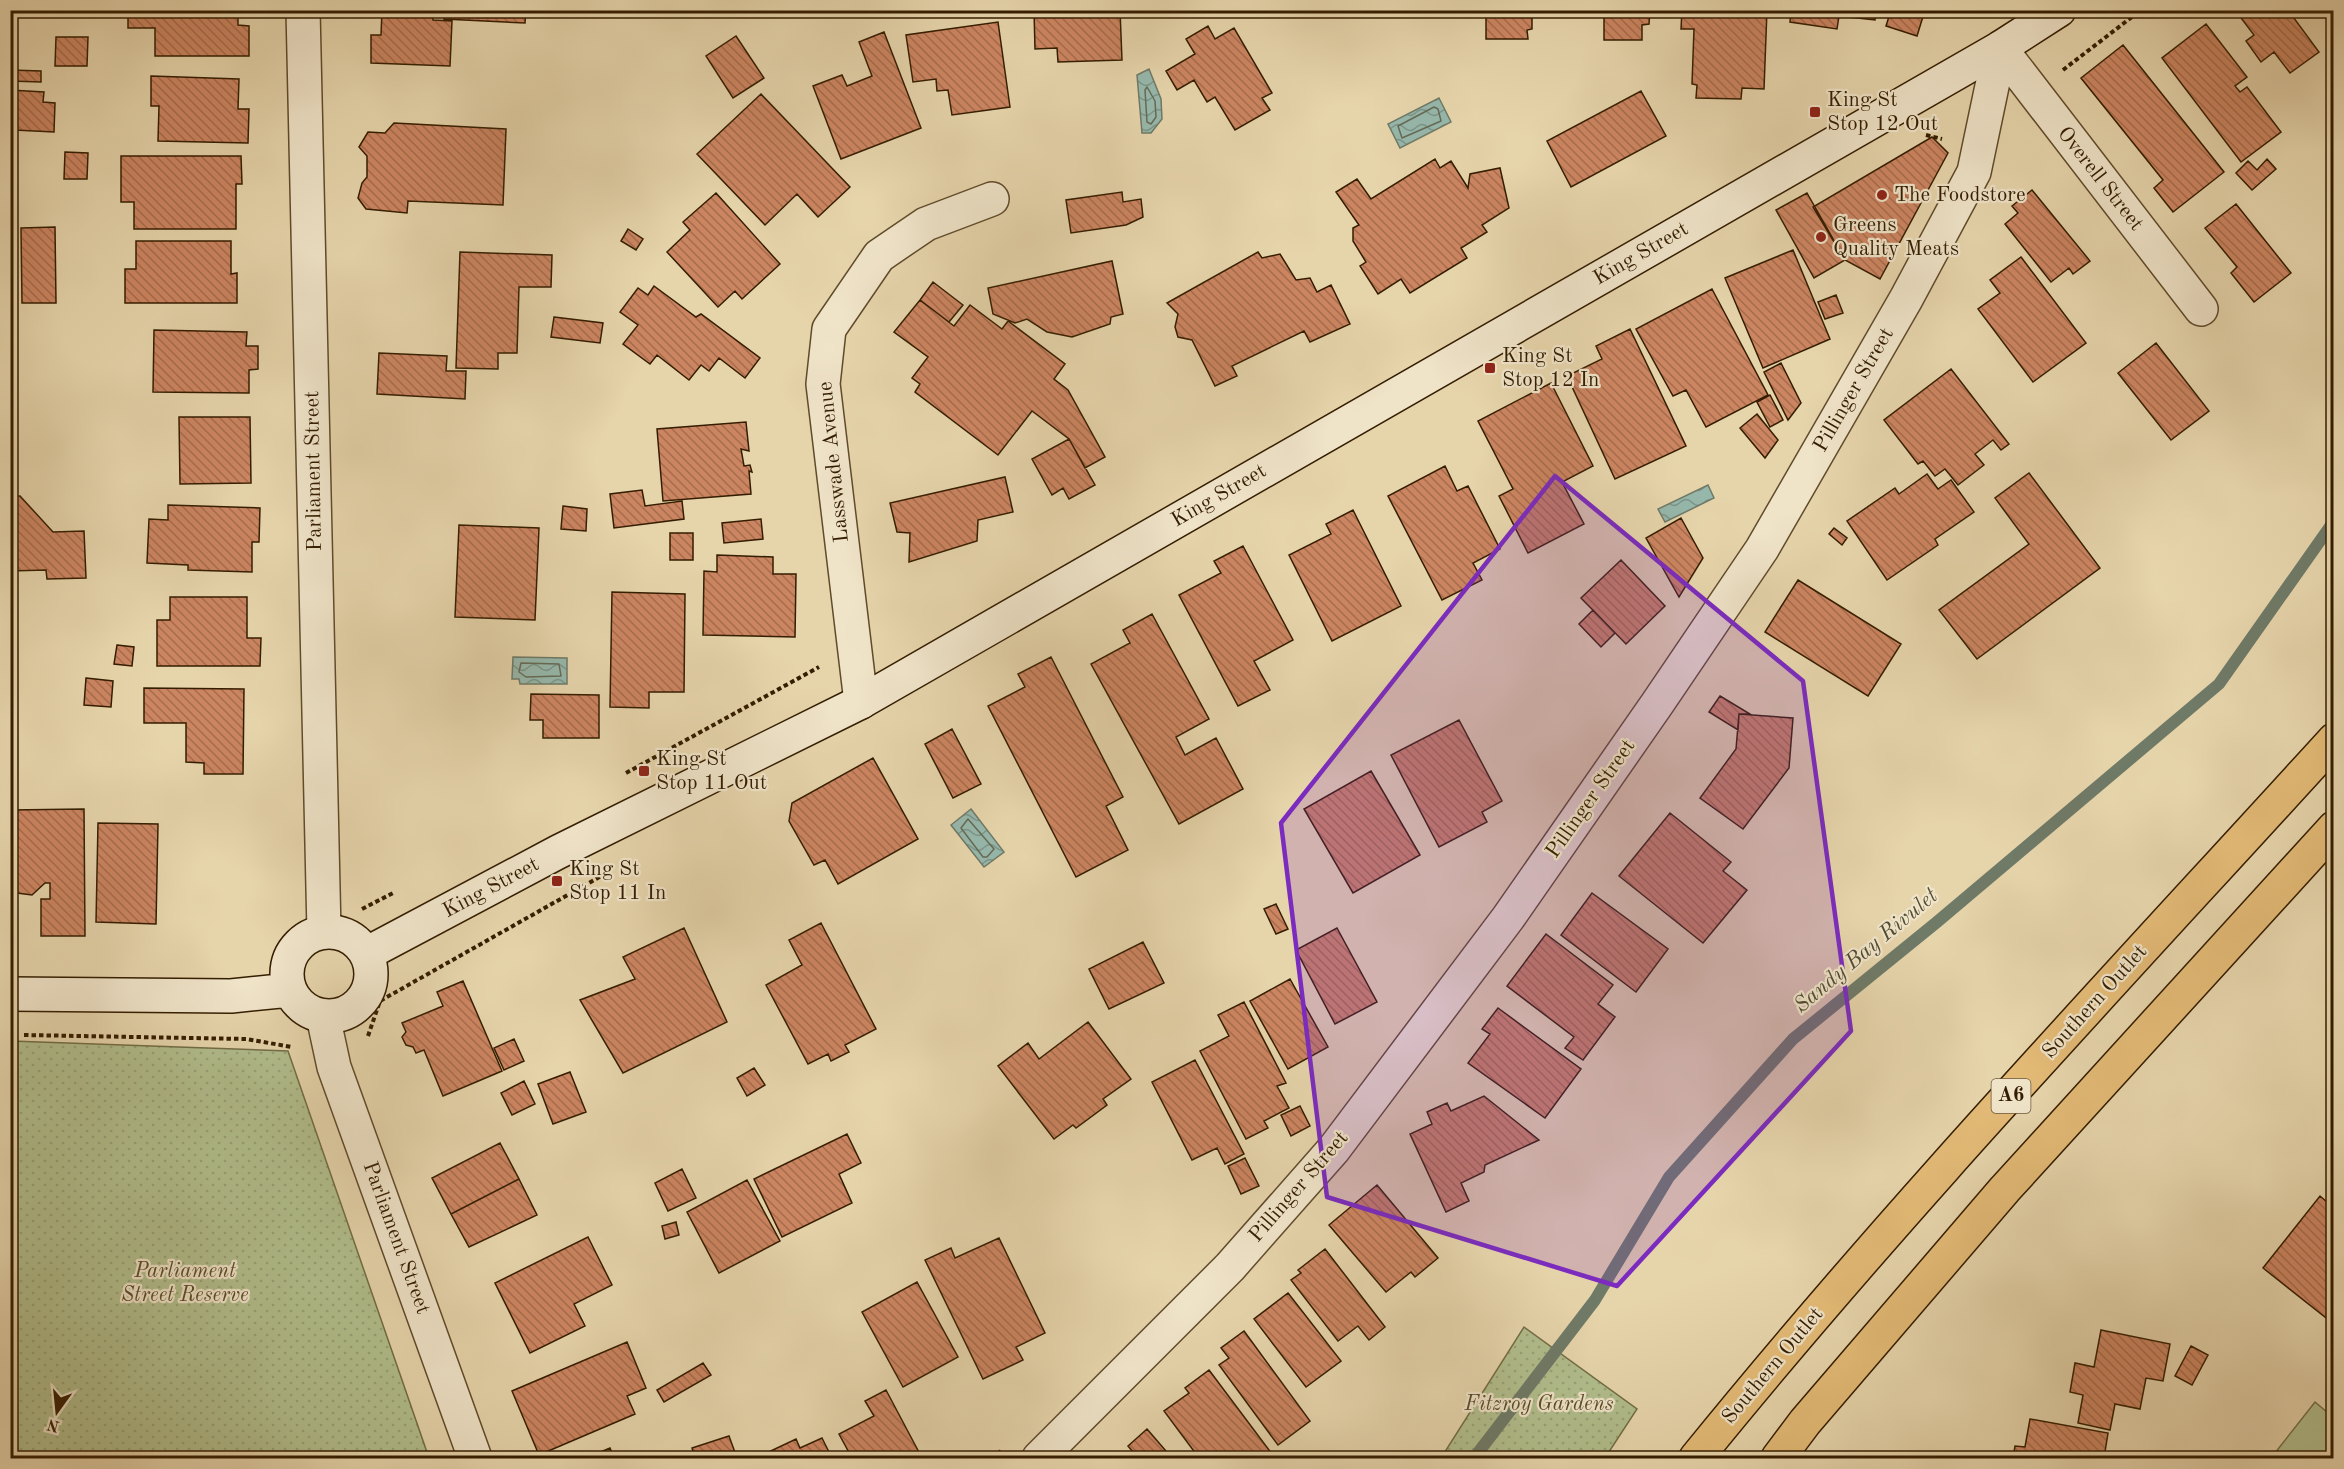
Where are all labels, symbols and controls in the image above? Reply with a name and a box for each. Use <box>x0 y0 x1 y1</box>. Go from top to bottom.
place label: King St Stop 12 Out <box>1827 90 1938 135</box>
marker: King St Stop 12 Out <box>1808 105 1822 119</box>
street label: Overell Street <box>2053 123 2147 235</box>
place label: The Foodstore <box>1894 185 2026 206</box>
marker: The Foodstore <box>1875 188 1889 202</box>
place label: Greens Quality Meats <box>1833 215 1959 260</box>
street label: King Street <box>1590 218 1692 290</box>
marker: Greens Quality Meats <box>1814 230 1828 244</box>
street label: Pillinger Street <box>1810 324 1898 456</box>
place label: King St Stop 12 In <box>1502 346 1599 391</box>
marker: King St Stop 12 In <box>1483 361 1497 375</box>
street label: Lasswade Avenue <box>815 380 853 544</box>
street label: Parliament Street <box>302 391 326 551</box>
street label: King Street <box>1168 460 1270 532</box>
street label: Pillinger Street <box>1542 736 1640 862</box>
place label: King St Stop 11 Out <box>656 749 767 794</box>
marker: King St Stop 11 Out <box>637 764 651 778</box>
street label: King Street <box>439 854 543 922</box>
place label: King St Stop 11 In <box>569 859 666 904</box>
marker: King St Stop 11 In <box>550 874 564 888</box>
water label: Sandy Bay Rivulet <box>1790 884 1943 1017</box>
street label: Southern Outlet <box>2039 941 2151 1063</box>
road number: A6 <box>1992 1079 2030 1113</box>
street label: Pillinger Street <box>1245 1127 1353 1247</box>
street label: Parliament Street <box>359 1159 433 1317</box>
park label: Parliament Street Reserve <box>121 1261 249 1306</box>
street label: Southern Outlet <box>1718 1304 1828 1428</box>
north arrow <box>27 1382 87 1442</box>
park label: Fitzroy Gardens <box>1463 1394 1614 1415</box>
text: N <box>45 1415 62 1434</box>

